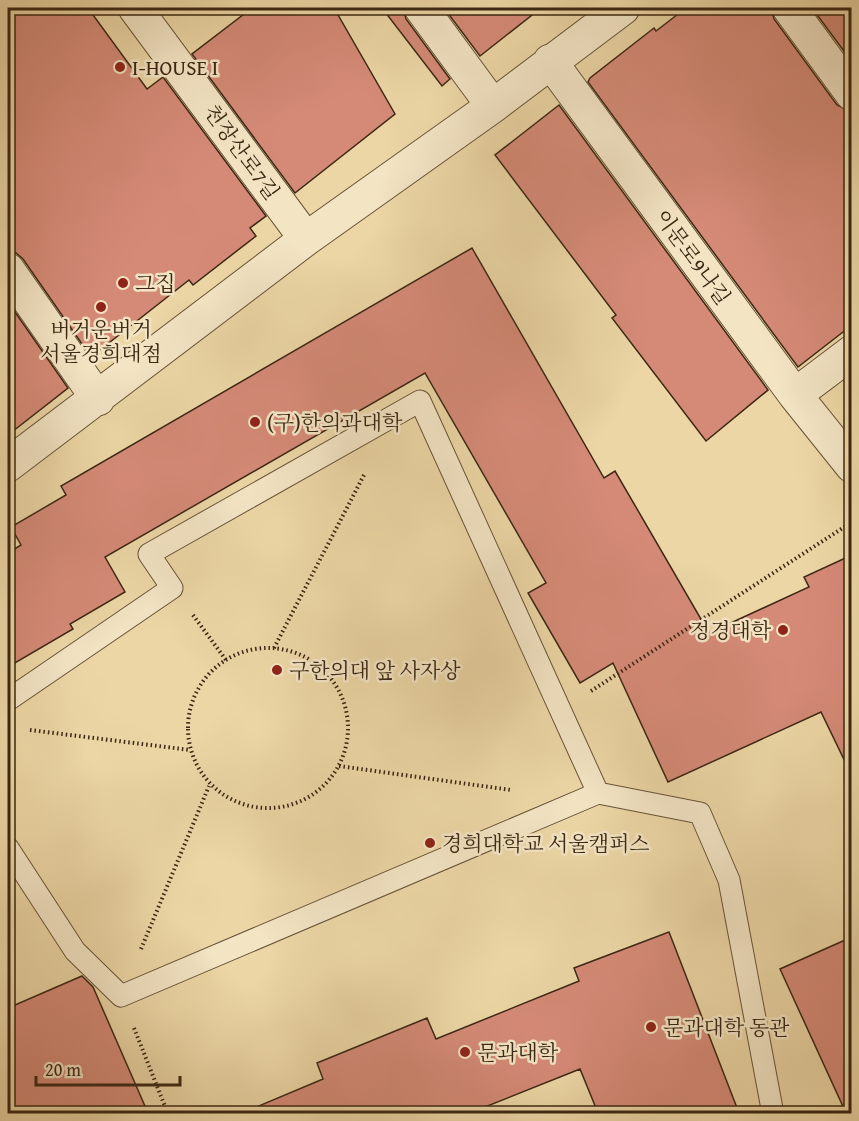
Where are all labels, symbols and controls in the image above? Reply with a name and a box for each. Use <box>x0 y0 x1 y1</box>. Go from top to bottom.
place label: I-HOUSE I <box>132 52 218 83</box>
marker: I-HOUSE I <box>113 60 127 74</box>
street label: 천장산로7길 <box>197 98 287 206</box>
street label: 이문로9나길 <box>648 203 738 311</box>
place label: 그집 <box>135 268 176 299</box>
marker: 그집 <box>116 276 130 290</box>
marker: 버거운버거 서울경희대점 <box>94 300 108 314</box>
place label: 버거운버거 서울경희대점 <box>40 314 162 369</box>
place label: (구)한의과대학 <box>267 407 403 438</box>
marker: (구)한의과대학 <box>248 415 262 429</box>
place label: 정경대학 <box>690 615 772 646</box>
marker: 정경대학 <box>776 623 790 637</box>
place label: 구한의대 앞 사자상 <box>289 655 461 686</box>
marker: 구한의대 앞 사자상 <box>270 663 284 677</box>
place label: 경희대학교 서울캠퍼스 <box>442 828 649 859</box>
marker: 경희대학교 서울캠퍼스 <box>423 836 437 850</box>
place label: 문과대학 동관 <box>663 1012 790 1043</box>
marker: 문과대학 동관 <box>644 1020 658 1034</box>
place label: 문과대학 <box>477 1037 559 1068</box>
marker: 문과대학 <box>458 1045 472 1059</box>
scale bar <box>36 1049 180 1087</box>
text: 20 m <box>45 1056 81 1083</box>

